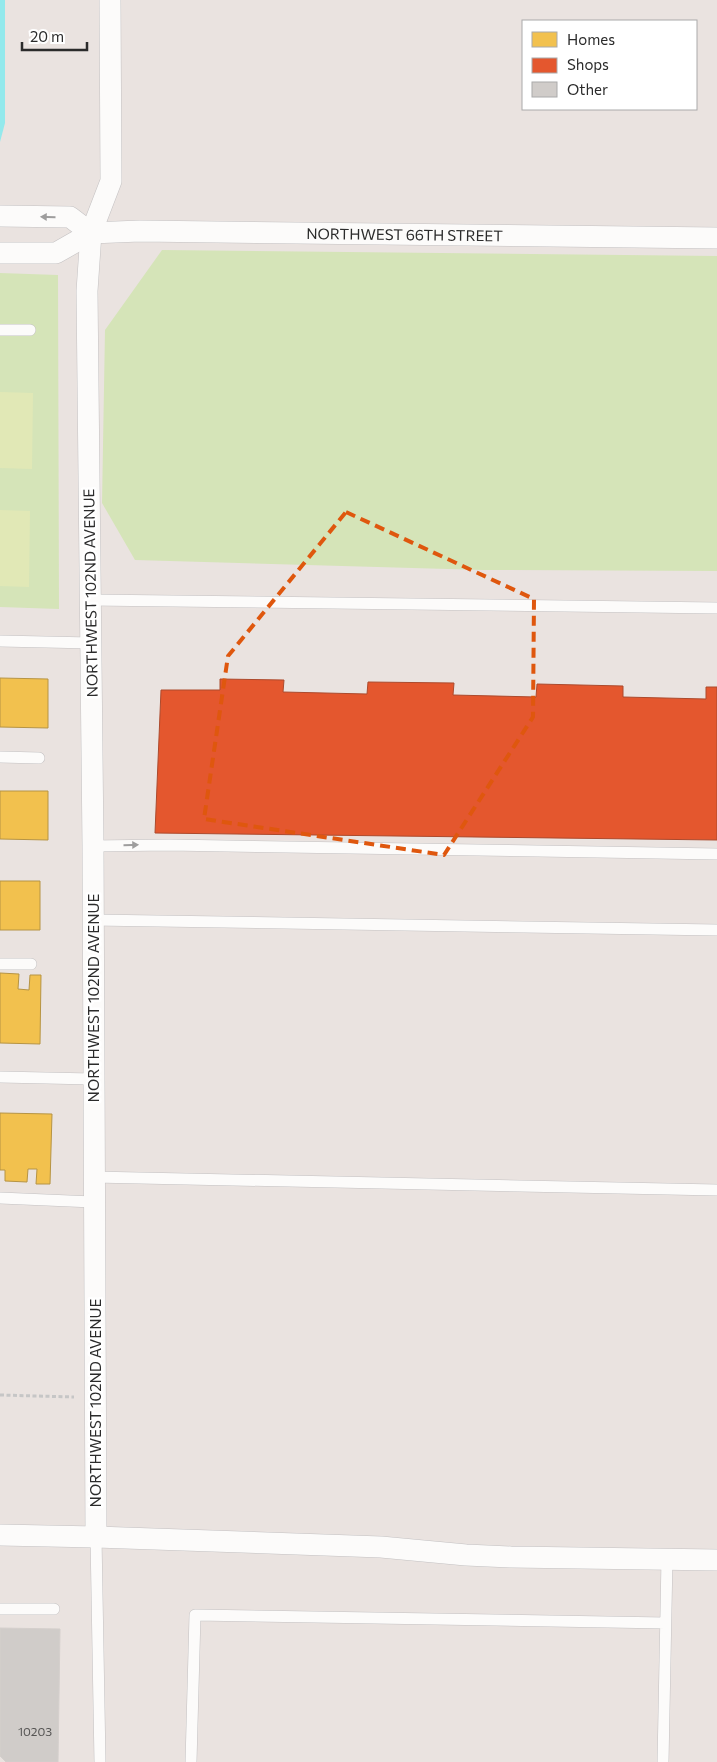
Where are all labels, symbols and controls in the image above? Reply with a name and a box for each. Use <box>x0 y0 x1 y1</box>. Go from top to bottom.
scale bar <box>22 20 88 52</box>
legend <box>522 20 697 110</box>
text: 20 m <box>30 27 64 45</box>
text: Homes <box>567 30 615 48</box>
text: Shops <box>567 55 609 73</box>
text: Other <box>567 80 608 98</box>
one-way arrow <box>40 213 56 221</box>
street label: NORTHWEST 66TH STREET <box>306 224 503 244</box>
street label: NORTHWEST 102ND AVENUE <box>79 488 101 698</box>
one-way arrow <box>123 841 139 849</box>
street label: NORTHWEST 102ND AVENUE <box>84 894 102 1102</box>
street label: NORTHWEST 102ND AVENUE <box>86 1299 104 1507</box>
house number: 10203 <box>18 1724 52 1738</box>

